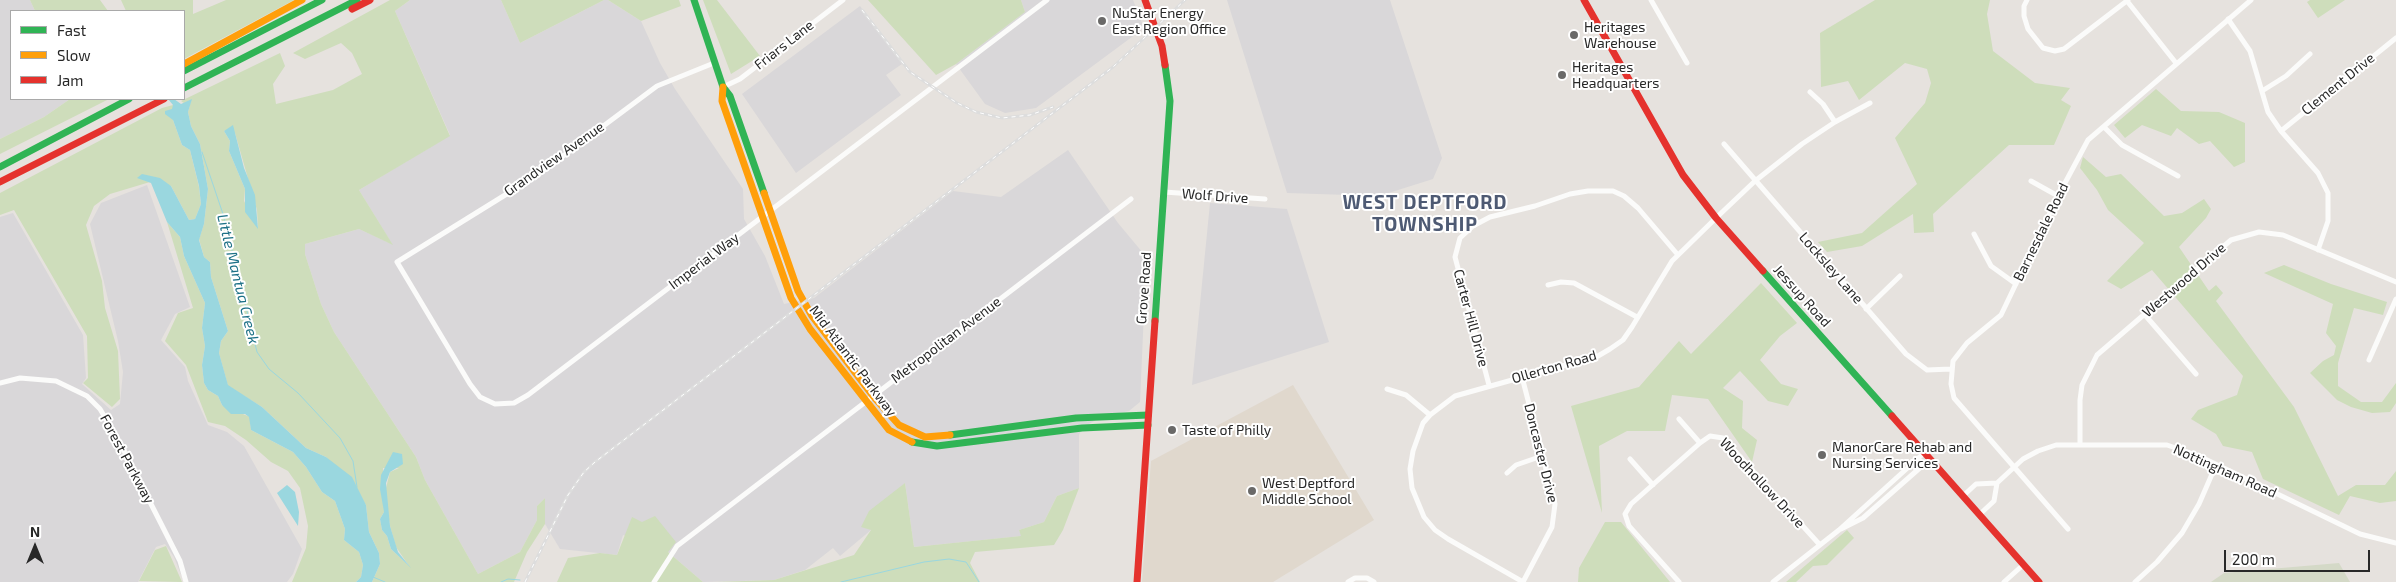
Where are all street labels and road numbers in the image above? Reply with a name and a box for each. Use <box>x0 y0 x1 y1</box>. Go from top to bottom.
street label: Friars Lane <box>751 17 817 73</box>
street label: Clement Drive <box>2298 49 2378 119</box>
street label: Grandview Avenue <box>501 118 607 200</box>
street label: Barnesdale Road <box>2010 180 2072 284</box>
street label: Wolf Drive <box>1181 185 1249 207</box>
street label: Imperial Way <box>665 229 743 293</box>
street label: Locksley Lane <box>1795 229 1867 307</box>
street label: Westwood Drive <box>2139 239 2229 321</box>
street label: Grove Road <box>1133 251 1155 325</box>
street label: Jessup Road <box>1770 261 1834 331</box>
street label: Carter Hill Drive <box>1450 267 1492 369</box>
street label: Metropolitan Avenue <box>888 293 1004 387</box>
street label: Mid Atlantic Parkway <box>806 302 900 420</box>
street label: Ollerton Road <box>1510 347 1598 387</box>
street label: Doncaster Drive <box>1521 402 1561 504</box>
street label: Forest Parkway <box>96 411 158 507</box>
street label: Woodhollow Drive <box>1716 434 1808 532</box>
street label: Nottingham Road <box>2171 441 2279 501</box>

